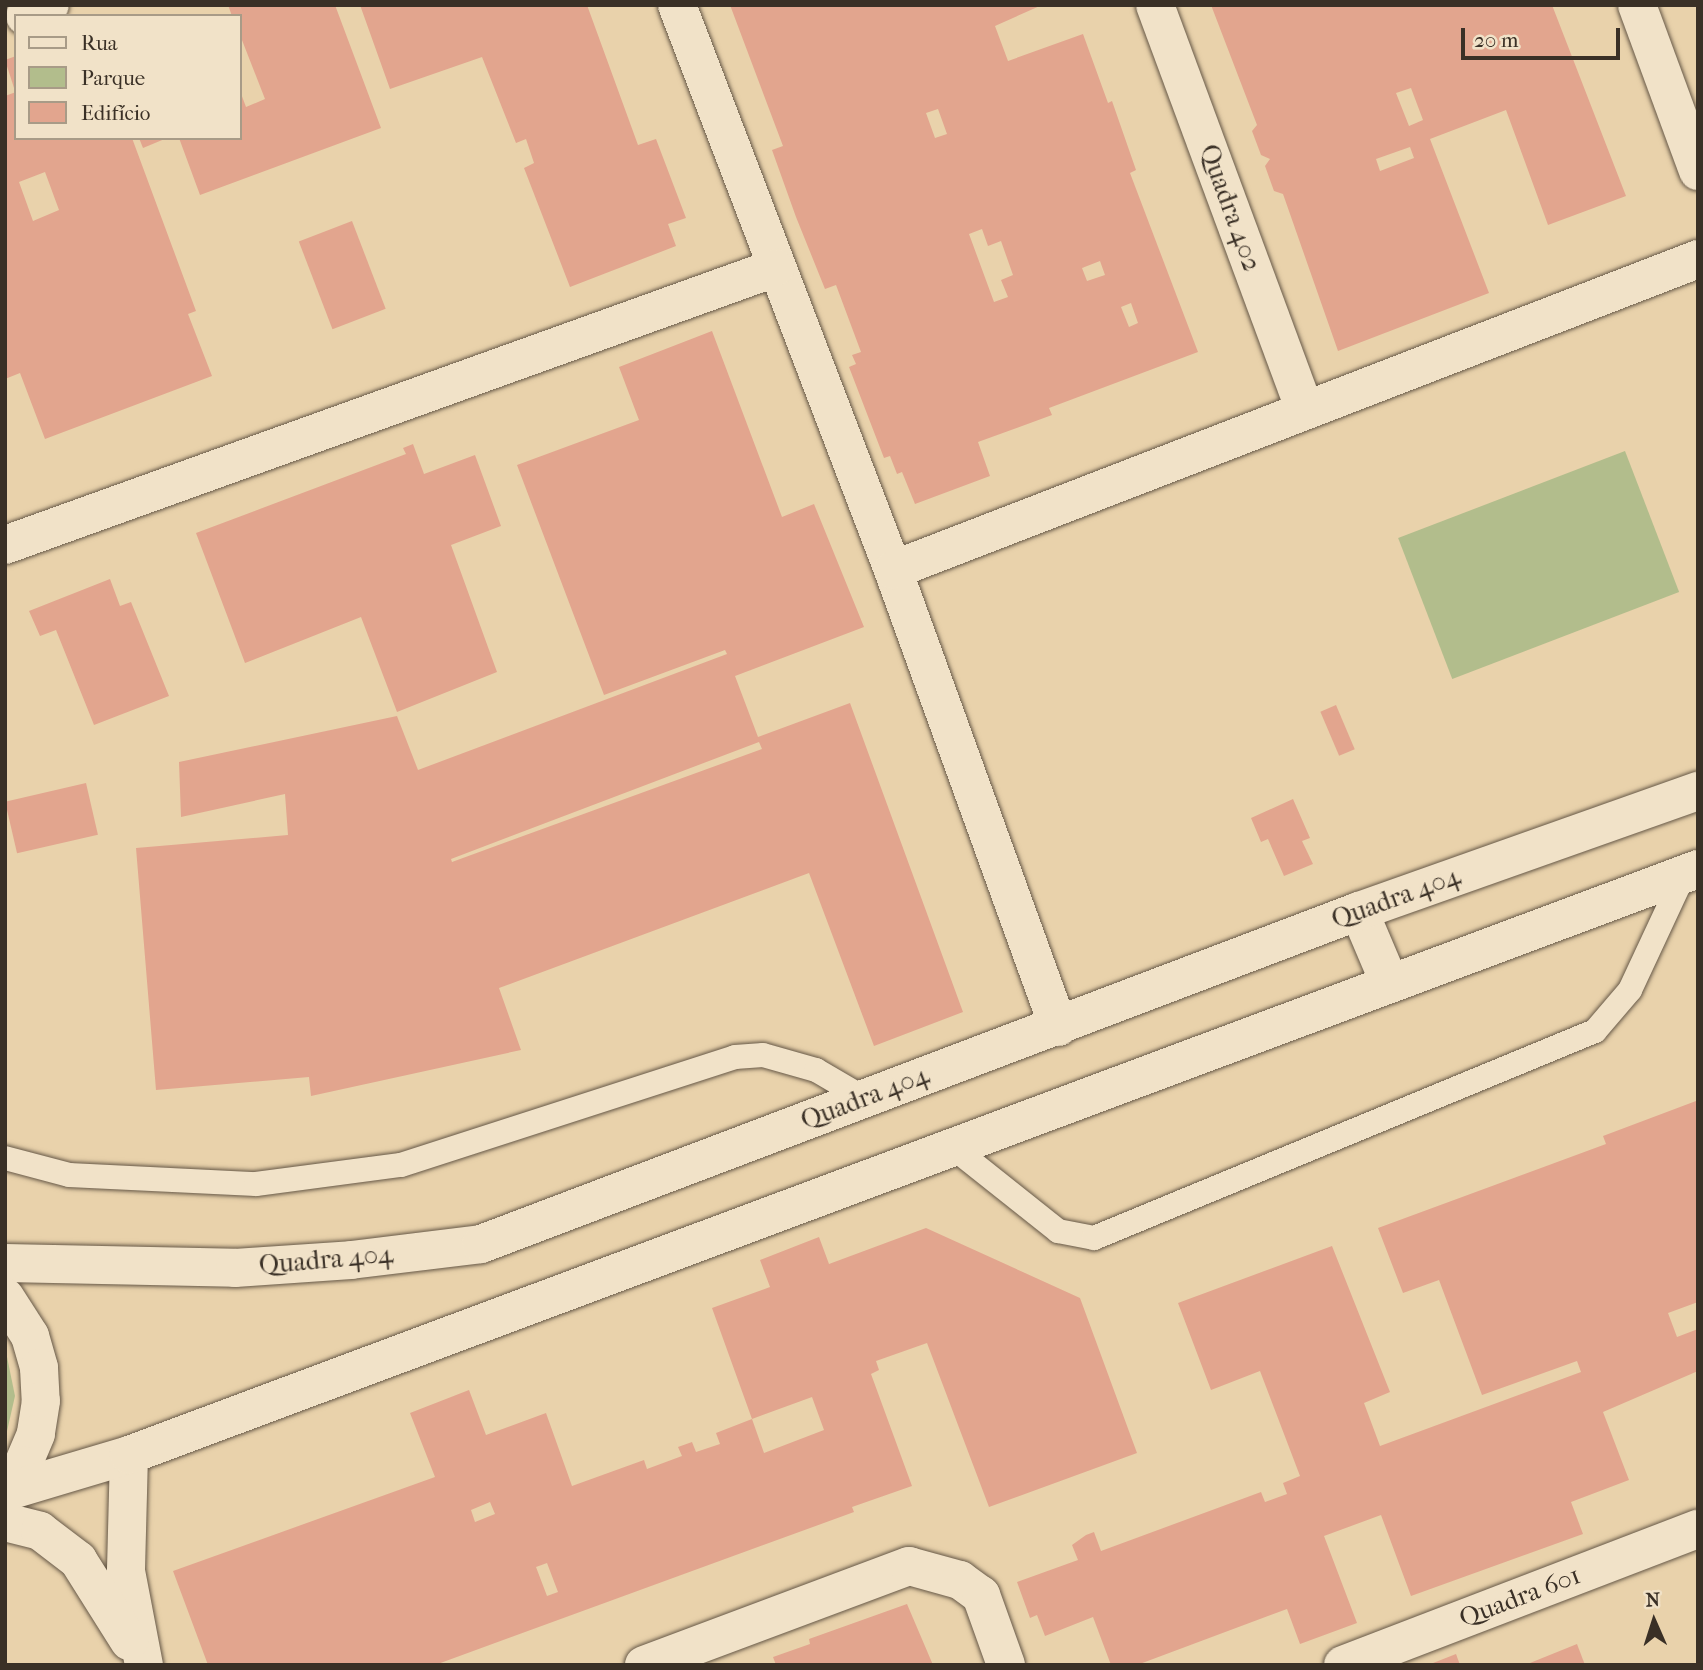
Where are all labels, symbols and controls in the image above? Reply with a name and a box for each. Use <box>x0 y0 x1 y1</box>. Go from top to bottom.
legend <box>14 14 242 140</box>
scale bar <box>1465 14 1624 58</box>
text: 20 m <box>1474 28 1518 52</box>
text: Rua <box>81 31 118 55</box>
text: Parque <box>81 66 145 90</box>
text: Edifício <box>81 101 150 125</box>
street label: Quadra 402 <box>1193 140 1267 276</box>
street label: Quadra 404 <box>1328 860 1464 936</box>
street label: Quadra 404 <box>797 1059 933 1137</box>
street label: Quadra 404 <box>258 1239 394 1281</box>
street label: Quadra 601 <box>1455 1560 1585 1634</box>
north arrow <box>1619 1586 1689 1656</box>
text: N <box>1645 1589 1661 1611</box>

